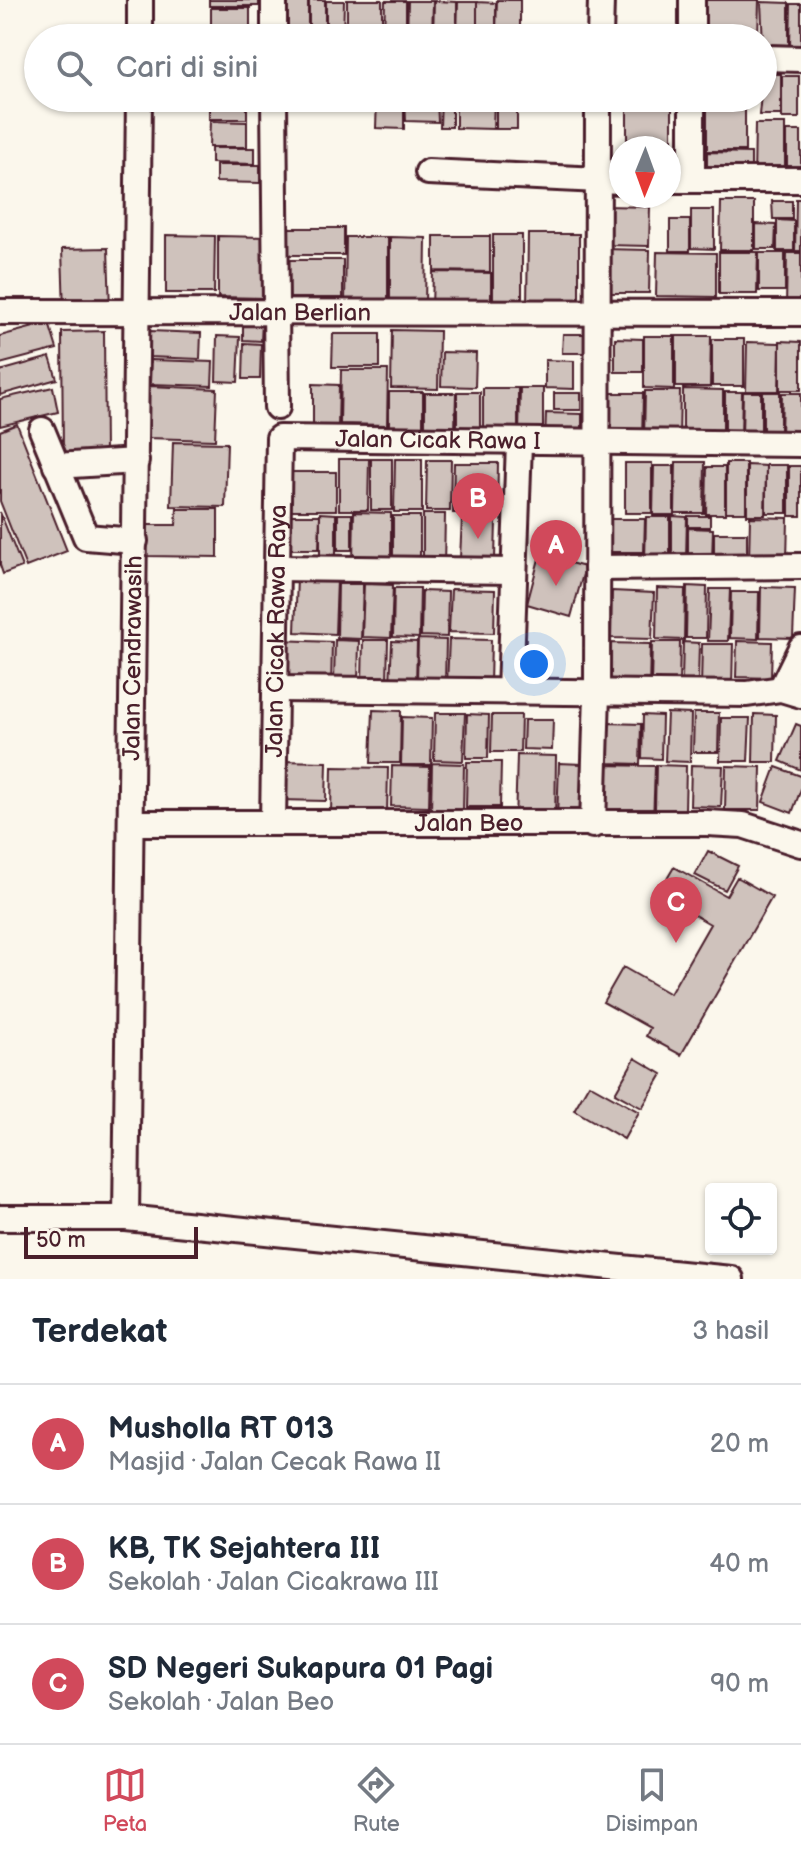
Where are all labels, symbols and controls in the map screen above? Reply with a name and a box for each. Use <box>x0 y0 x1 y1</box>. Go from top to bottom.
search box <box>24 24 777 112</box>
icon: search <box>52 46 96 90</box>
text: Cari di sini <box>116 50 258 86</box>
north arrow <box>609 136 681 208</box>
street label: Jalan Berlian <box>229 298 371 327</box>
street label: Jalan Cicak Rawa I <box>335 425 541 456</box>
pin: B <box>452 473 504 539</box>
street label: Jalan Cicak Rawa Raya <box>260 504 293 758</box>
pin: A <box>530 520 582 586</box>
street label: Jalan Cendrawasih <box>117 555 149 761</box>
your location <box>514 644 554 684</box>
street label: Jalan Beo <box>415 809 523 838</box>
pin: C <box>650 877 702 943</box>
map controls <box>705 1183 777 1255</box>
button: locate <box>705 1183 777 1255</box>
scale bar <box>24 1223 198 1259</box>
text: 50 m <box>36 1227 86 1254</box>
text: Terdekat <box>32 1311 167 1352</box>
text: 3 hasil <box>692 1316 769 1347</box>
text: Musholla RT 013 <box>108 1411 334 1447</box>
text: A <box>50 1429 66 1460</box>
text: 20 m <box>710 1429 769 1460</box>
text: Masjid · Jalan Cecak Rawa II <box>108 1447 441 1478</box>
text: KB, TK Sejahtera III <box>108 1531 380 1567</box>
text: B <box>49 1549 67 1580</box>
text: 40 m <box>709 1549 769 1580</box>
text: Sekolah · Jalan Cicakrawa III <box>108 1567 439 1598</box>
text: SD Negeri Sukapura 01 Pagi <box>108 1651 493 1687</box>
text: C <box>49 1669 67 1700</box>
text: 90 m <box>710 1669 769 1700</box>
text: Sekolah · Jalan Beo <box>108 1687 334 1718</box>
tab: Peta <box>103 1763 147 1838</box>
tab: Rute <box>353 1763 400 1838</box>
tab: Disimpan <box>605 1763 698 1838</box>

